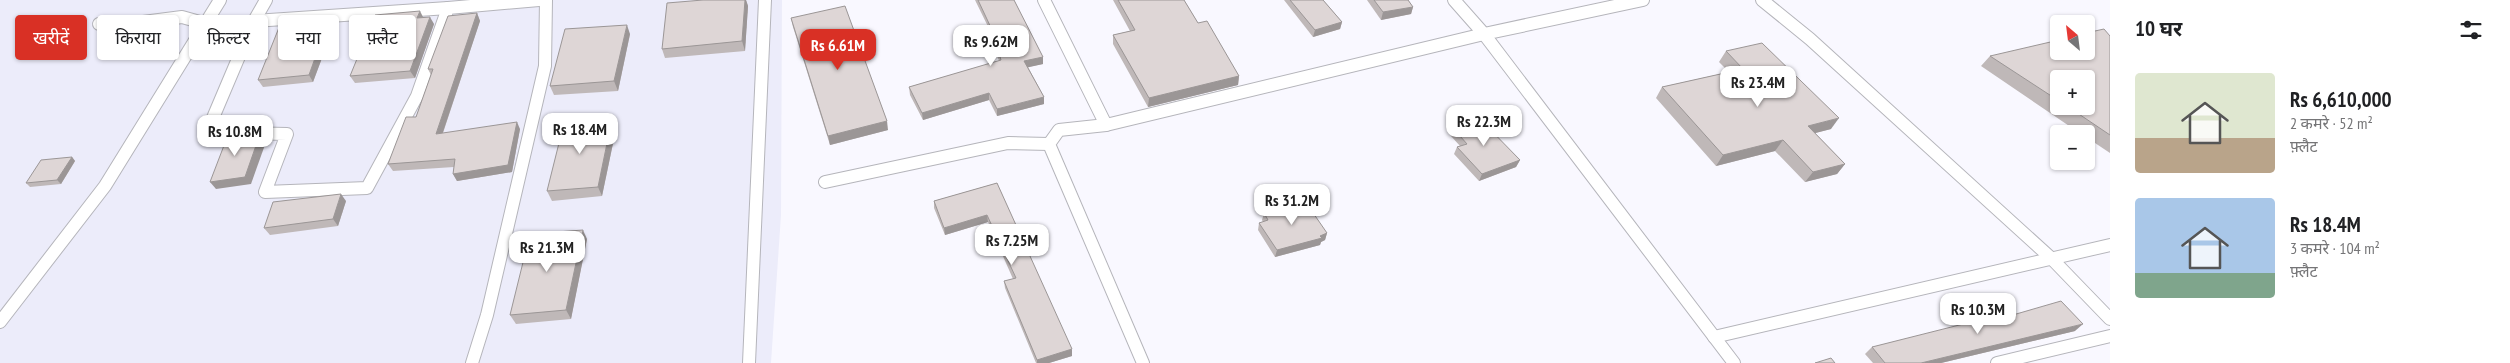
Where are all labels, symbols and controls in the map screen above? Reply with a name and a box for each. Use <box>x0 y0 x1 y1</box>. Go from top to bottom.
chip: खरीदें <box>15 15 87 60</box>
chip: किराया <box>97 15 179 60</box>
chip: फ़िल्टर <box>189 15 268 60</box>
chip: नया <box>278 15 339 60</box>
chip: फ़्लैट <box>349 15 416 60</box>
north arrow <box>2050 15 2095 60</box>
map controls <box>2050 15 2095 170</box>
text: 10 घर <box>2135 15 2182 42</box>
icon: filters <box>2457 16 2485 44</box>
pin: Rs 9.62M <box>939 24 1043 67</box>
pin: Rs 6.61M <box>786 28 890 71</box>
text: Rs 9.62M <box>964 31 1018 51</box>
text: Rs 6.61M <box>811 35 865 55</box>
pin: Rs 23.4M <box>1706 66 1810 108</box>
button: + <box>2050 70 2095 115</box>
text: Rs 23.4M <box>1731 72 1785 92</box>
text: Rs 6,610,000 <box>2290 86 2392 113</box>
icon: home <box>2175 93 2235 153</box>
pin: Rs 22.3M <box>1432 104 1536 147</box>
text: Rs 22.3M <box>1457 111 1511 131</box>
pin: Rs 18.4M <box>528 112 632 155</box>
text: 2 कमरे · 52 m² <box>2290 113 2373 133</box>
pin: Rs 10.8M <box>183 114 287 157</box>
text: Rs 18.4M <box>553 119 607 139</box>
text: Rs 10.8M <box>208 121 262 141</box>
button: − <box>2050 125 2095 170</box>
text: फ़्लैट <box>2290 136 2318 156</box>
pin: Rs 31.2M <box>1240 184 1344 226</box>
text: Rs 31.2M <box>1265 190 1319 210</box>
text: Rs 18.4M <box>2290 211 2361 238</box>
icon: home <box>2175 218 2235 278</box>
pin: Rs 7.25M <box>960 224 1064 266</box>
pin: Rs 21.3M <box>495 230 599 273</box>
text: Rs 7.25M <box>986 230 1038 250</box>
text: Rs 21.3M <box>520 237 574 257</box>
text: 3 कमरे · 104 m² <box>2290 238 2380 258</box>
text: फ़्लैट <box>2290 261 2318 281</box>
pin: Rs 10.3M <box>1926 292 2030 335</box>
text: Rs 10.3M <box>1951 299 2005 319</box>

